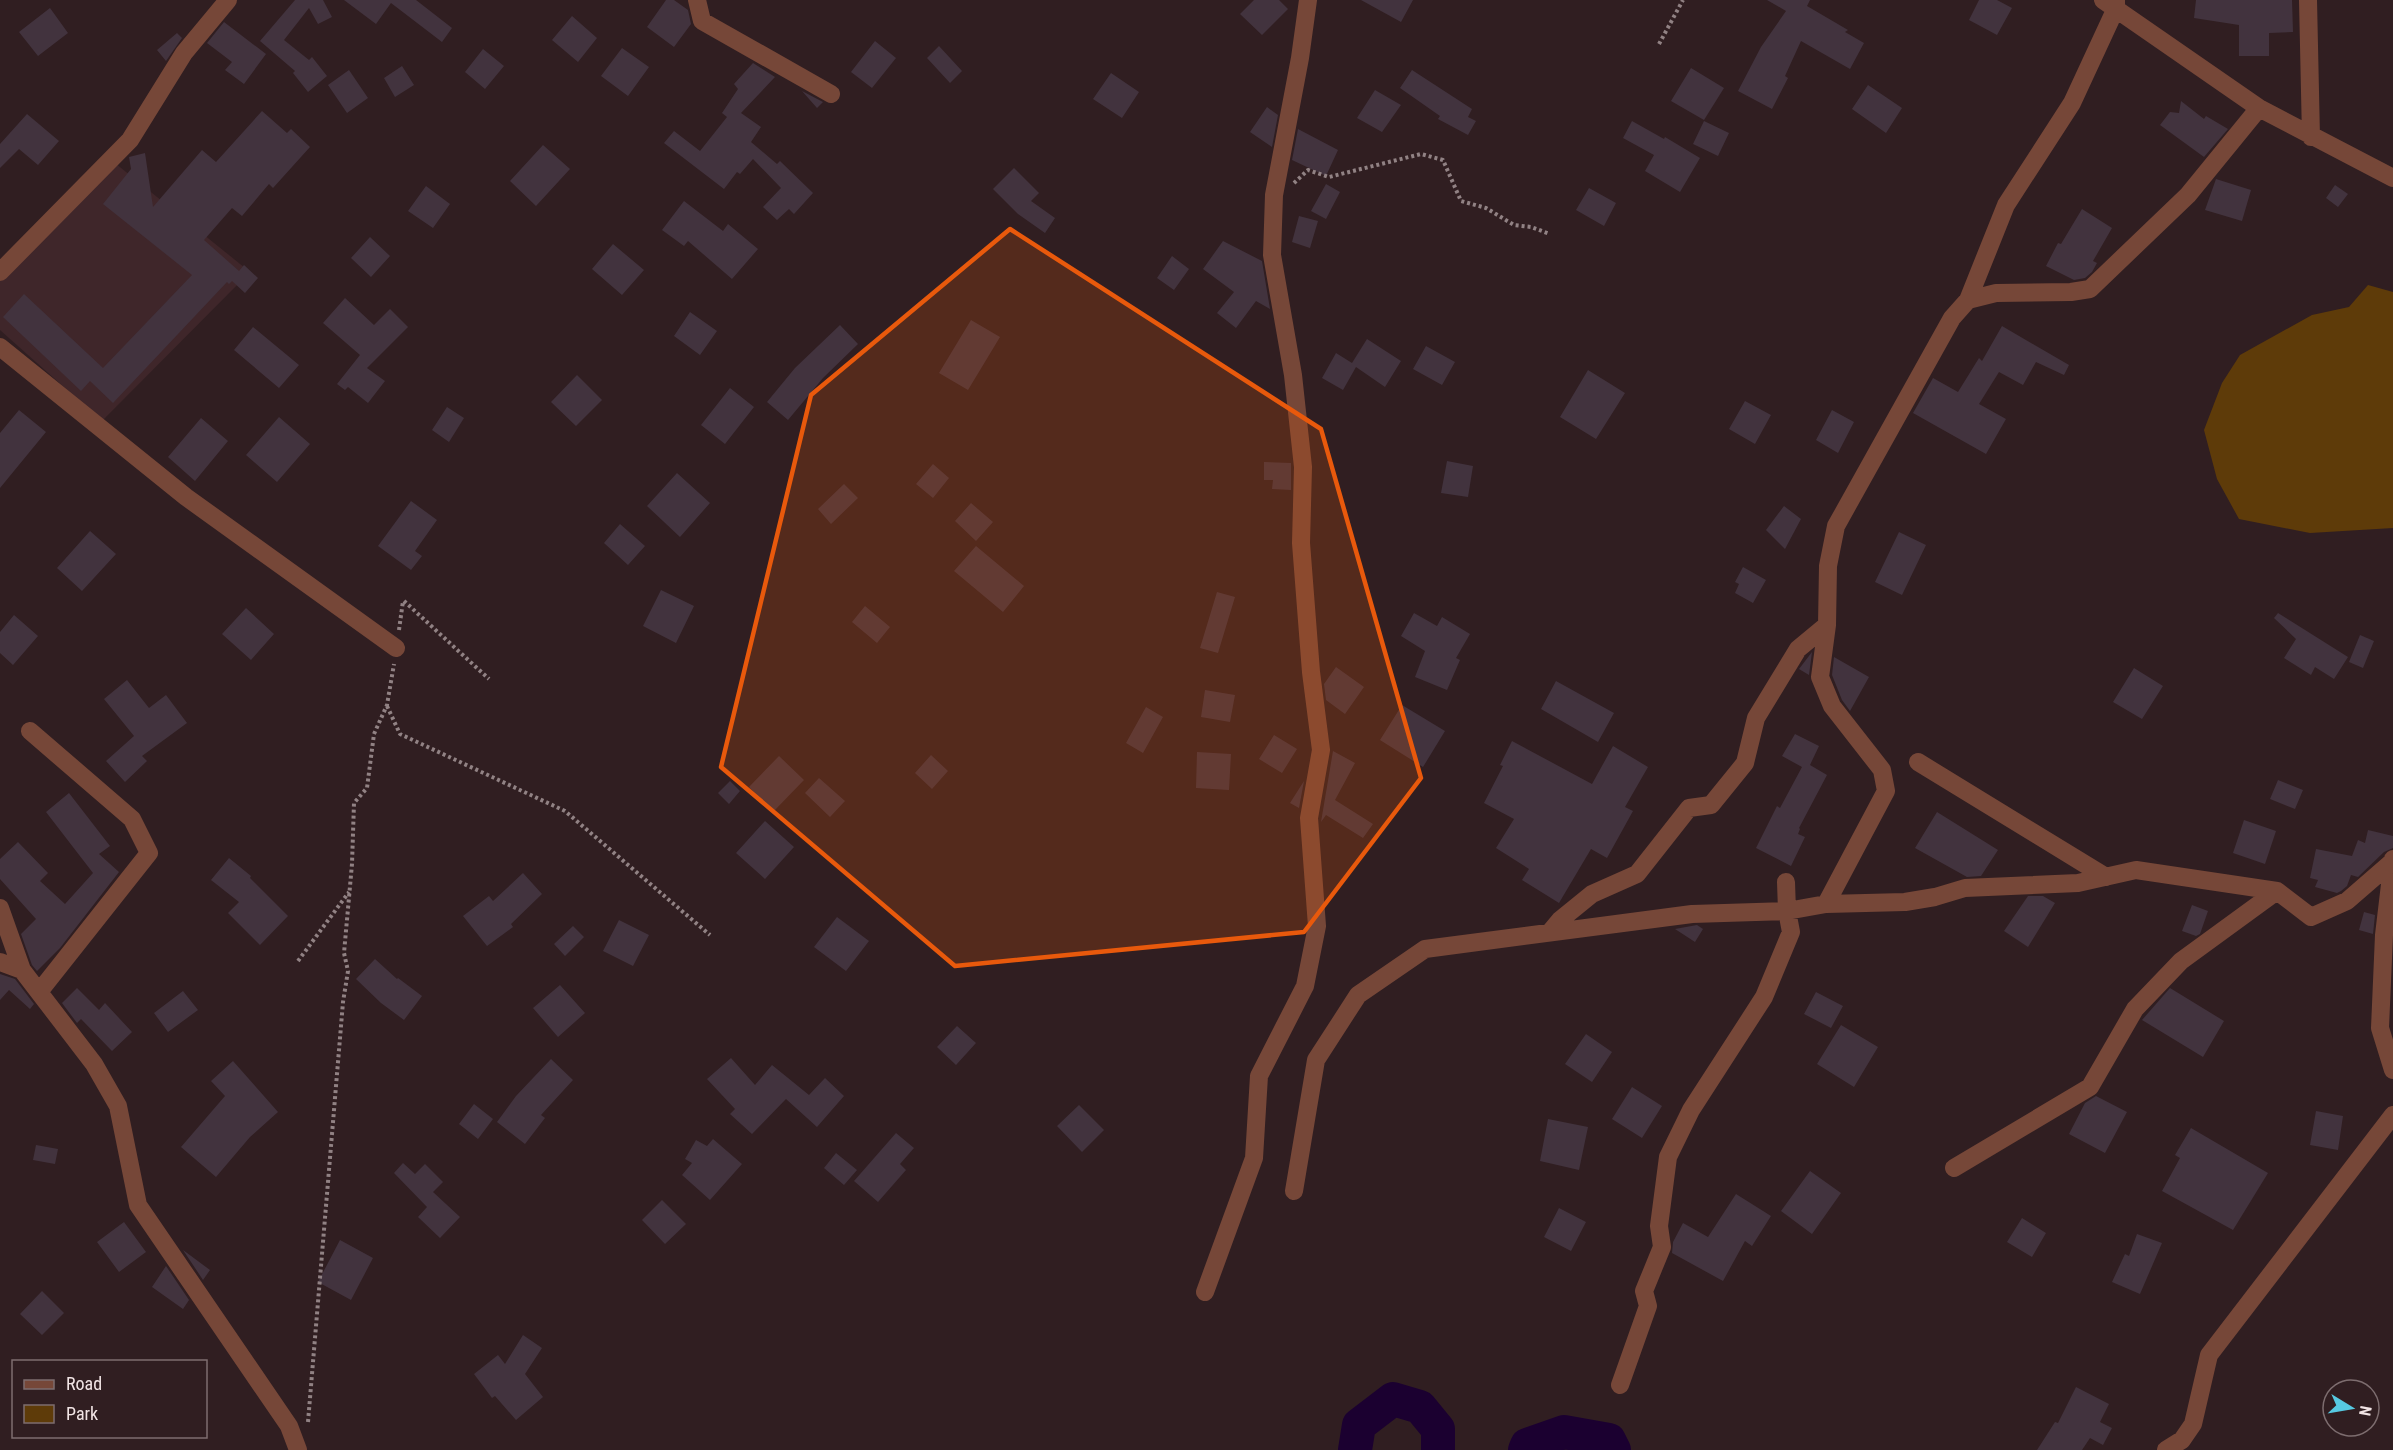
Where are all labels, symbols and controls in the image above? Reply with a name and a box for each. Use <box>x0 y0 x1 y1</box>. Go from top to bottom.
legend <box>12 1360 207 1438</box>
text: Road <box>66 1373 102 1394</box>
north arrow <box>2321 1378 2381 1438</box>
text: Park <box>66 1403 98 1424</box>
text: N <box>2355 1404 2375 1417</box>

